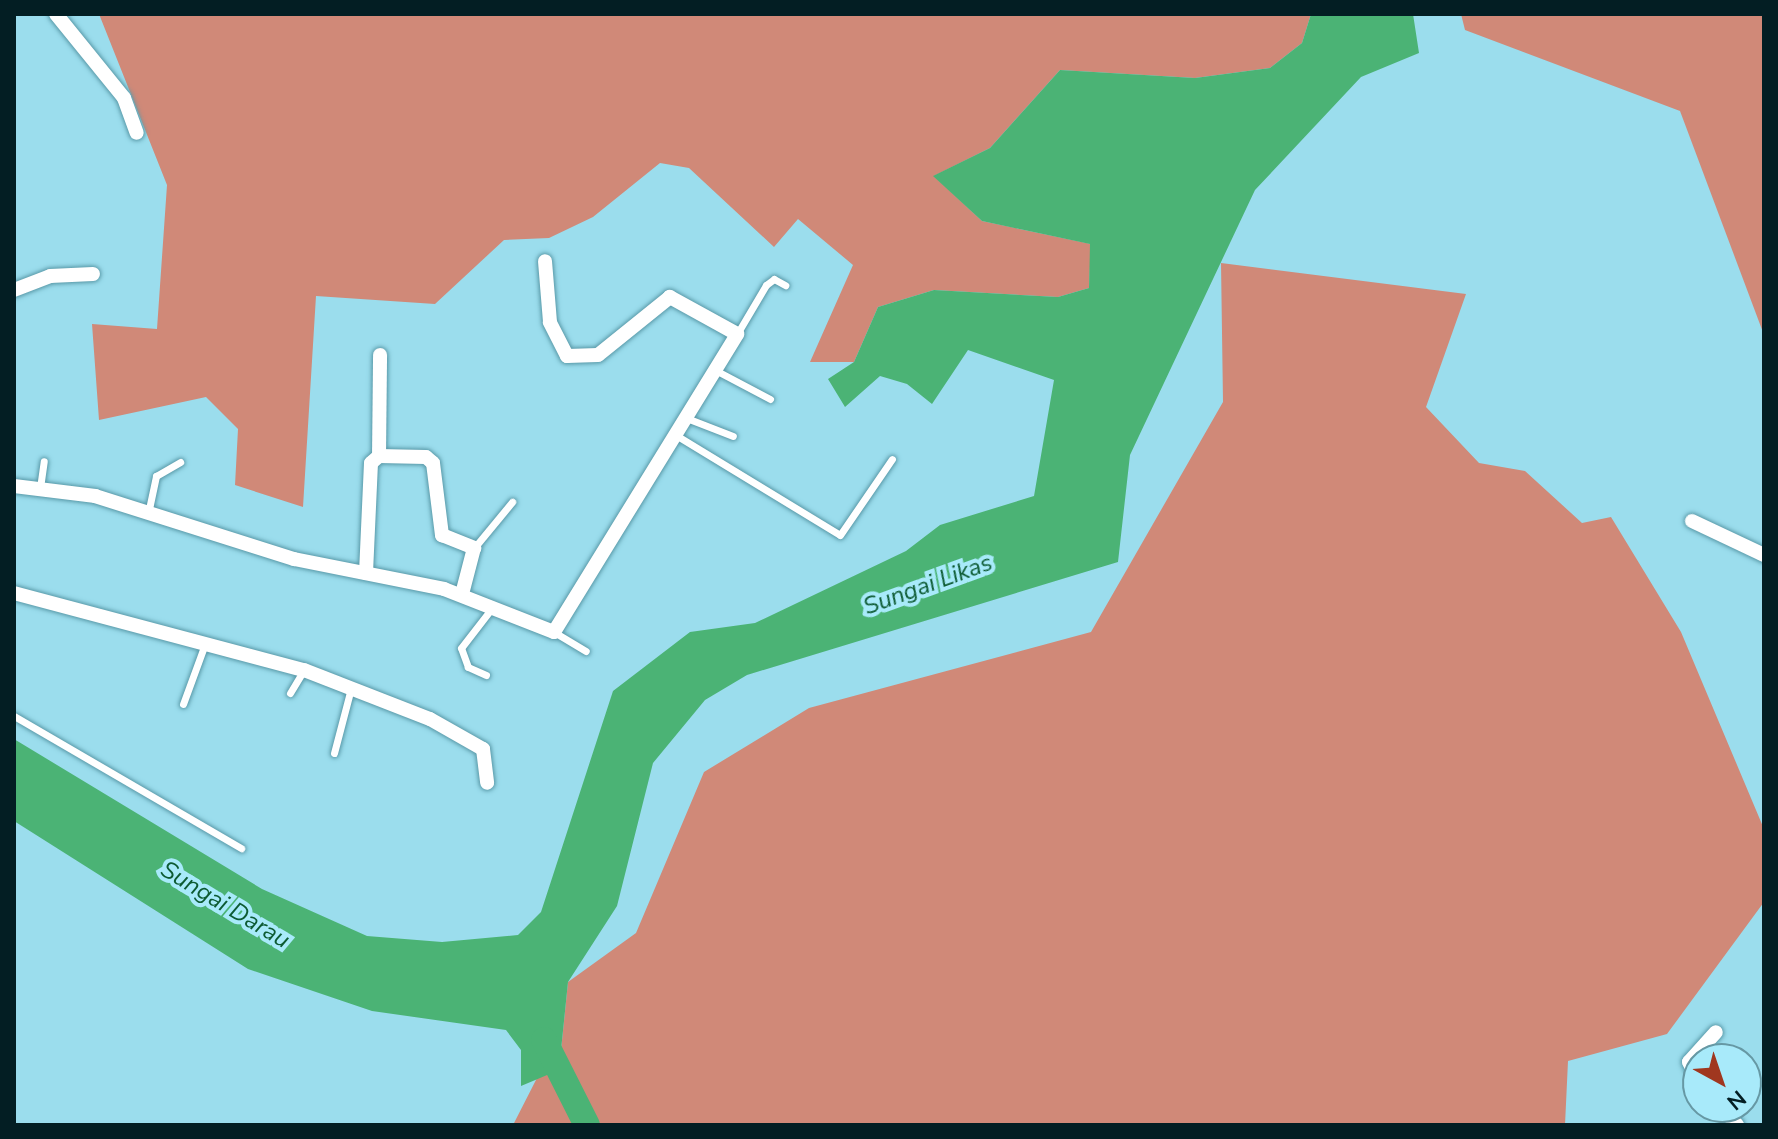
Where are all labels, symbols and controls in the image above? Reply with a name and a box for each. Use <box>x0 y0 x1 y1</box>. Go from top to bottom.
water label: Sungai Likas <box>860 548 996 622</box>
water label: Sungai Darau <box>155 855 295 955</box>
north arrow <box>1682 1043 1762 1123</box>
text: N <box>1720 1083 1752 1117</box>

